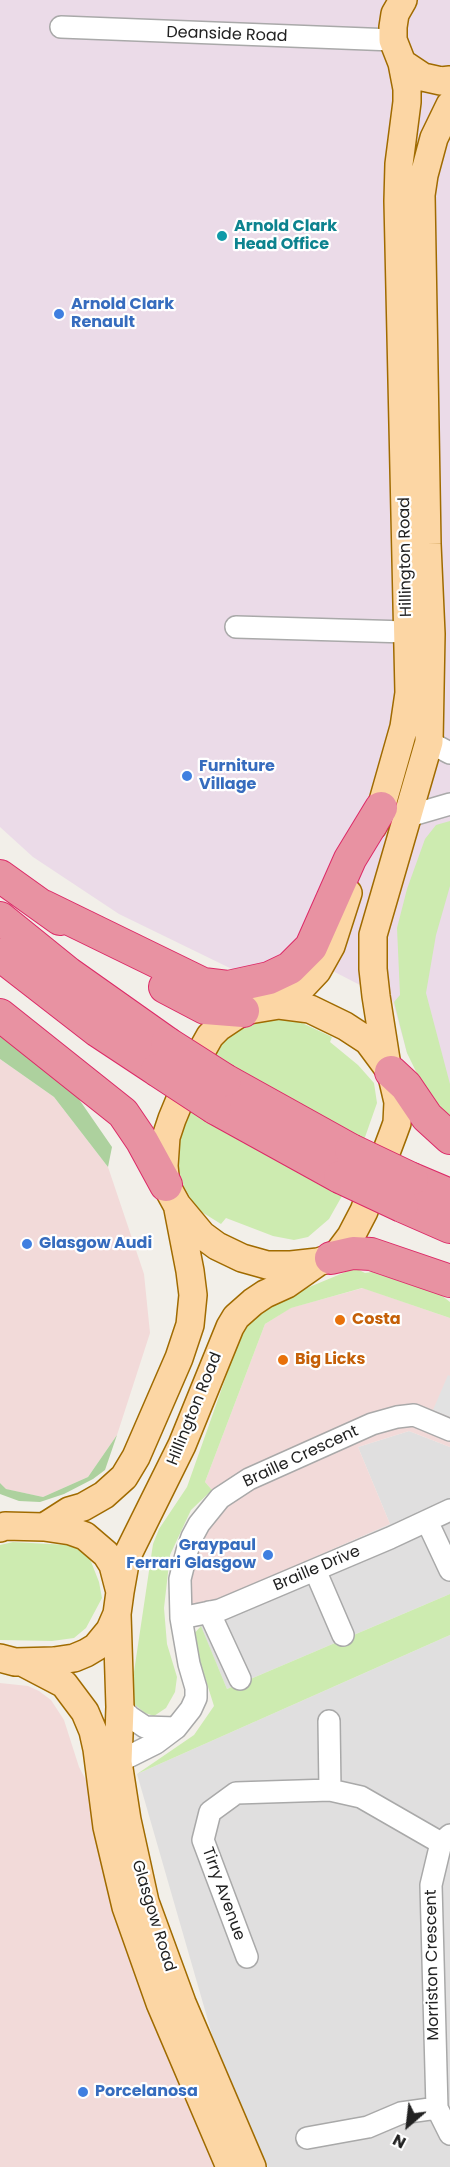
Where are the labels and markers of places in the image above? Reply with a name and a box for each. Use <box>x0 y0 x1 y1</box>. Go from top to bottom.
place label: Arnold Clark Head Office <box>234 217 337 255</box>
marker: Arnold Clark Head Office <box>215 229 229 243</box>
place label: Arnold Clark Renault <box>71 295 174 333</box>
marker: Arnold Clark Renault <box>52 307 66 321</box>
place label: Furniture Village <box>199 757 275 795</box>
marker: Furniture Village <box>180 769 194 783</box>
place label: Glasgow Audi <box>39 1234 152 1254</box>
marker: Glasgow Audi <box>20 1237 34 1251</box>
place label: Costa <box>352 1310 401 1330</box>
marker: Costa <box>333 1313 347 1327</box>
place label: Big Licks <box>295 1350 365 1370</box>
marker: Big Licks <box>276 1353 290 1367</box>
place label: Graypaul Ferrari Glasgow <box>126 1536 256 1574</box>
marker: Graypaul Ferrari Glasgow <box>261 1548 275 1562</box>
place label: Porcelanosa <box>95 2082 198 2102</box>
marker: Porcelanosa <box>76 2085 90 2099</box>

